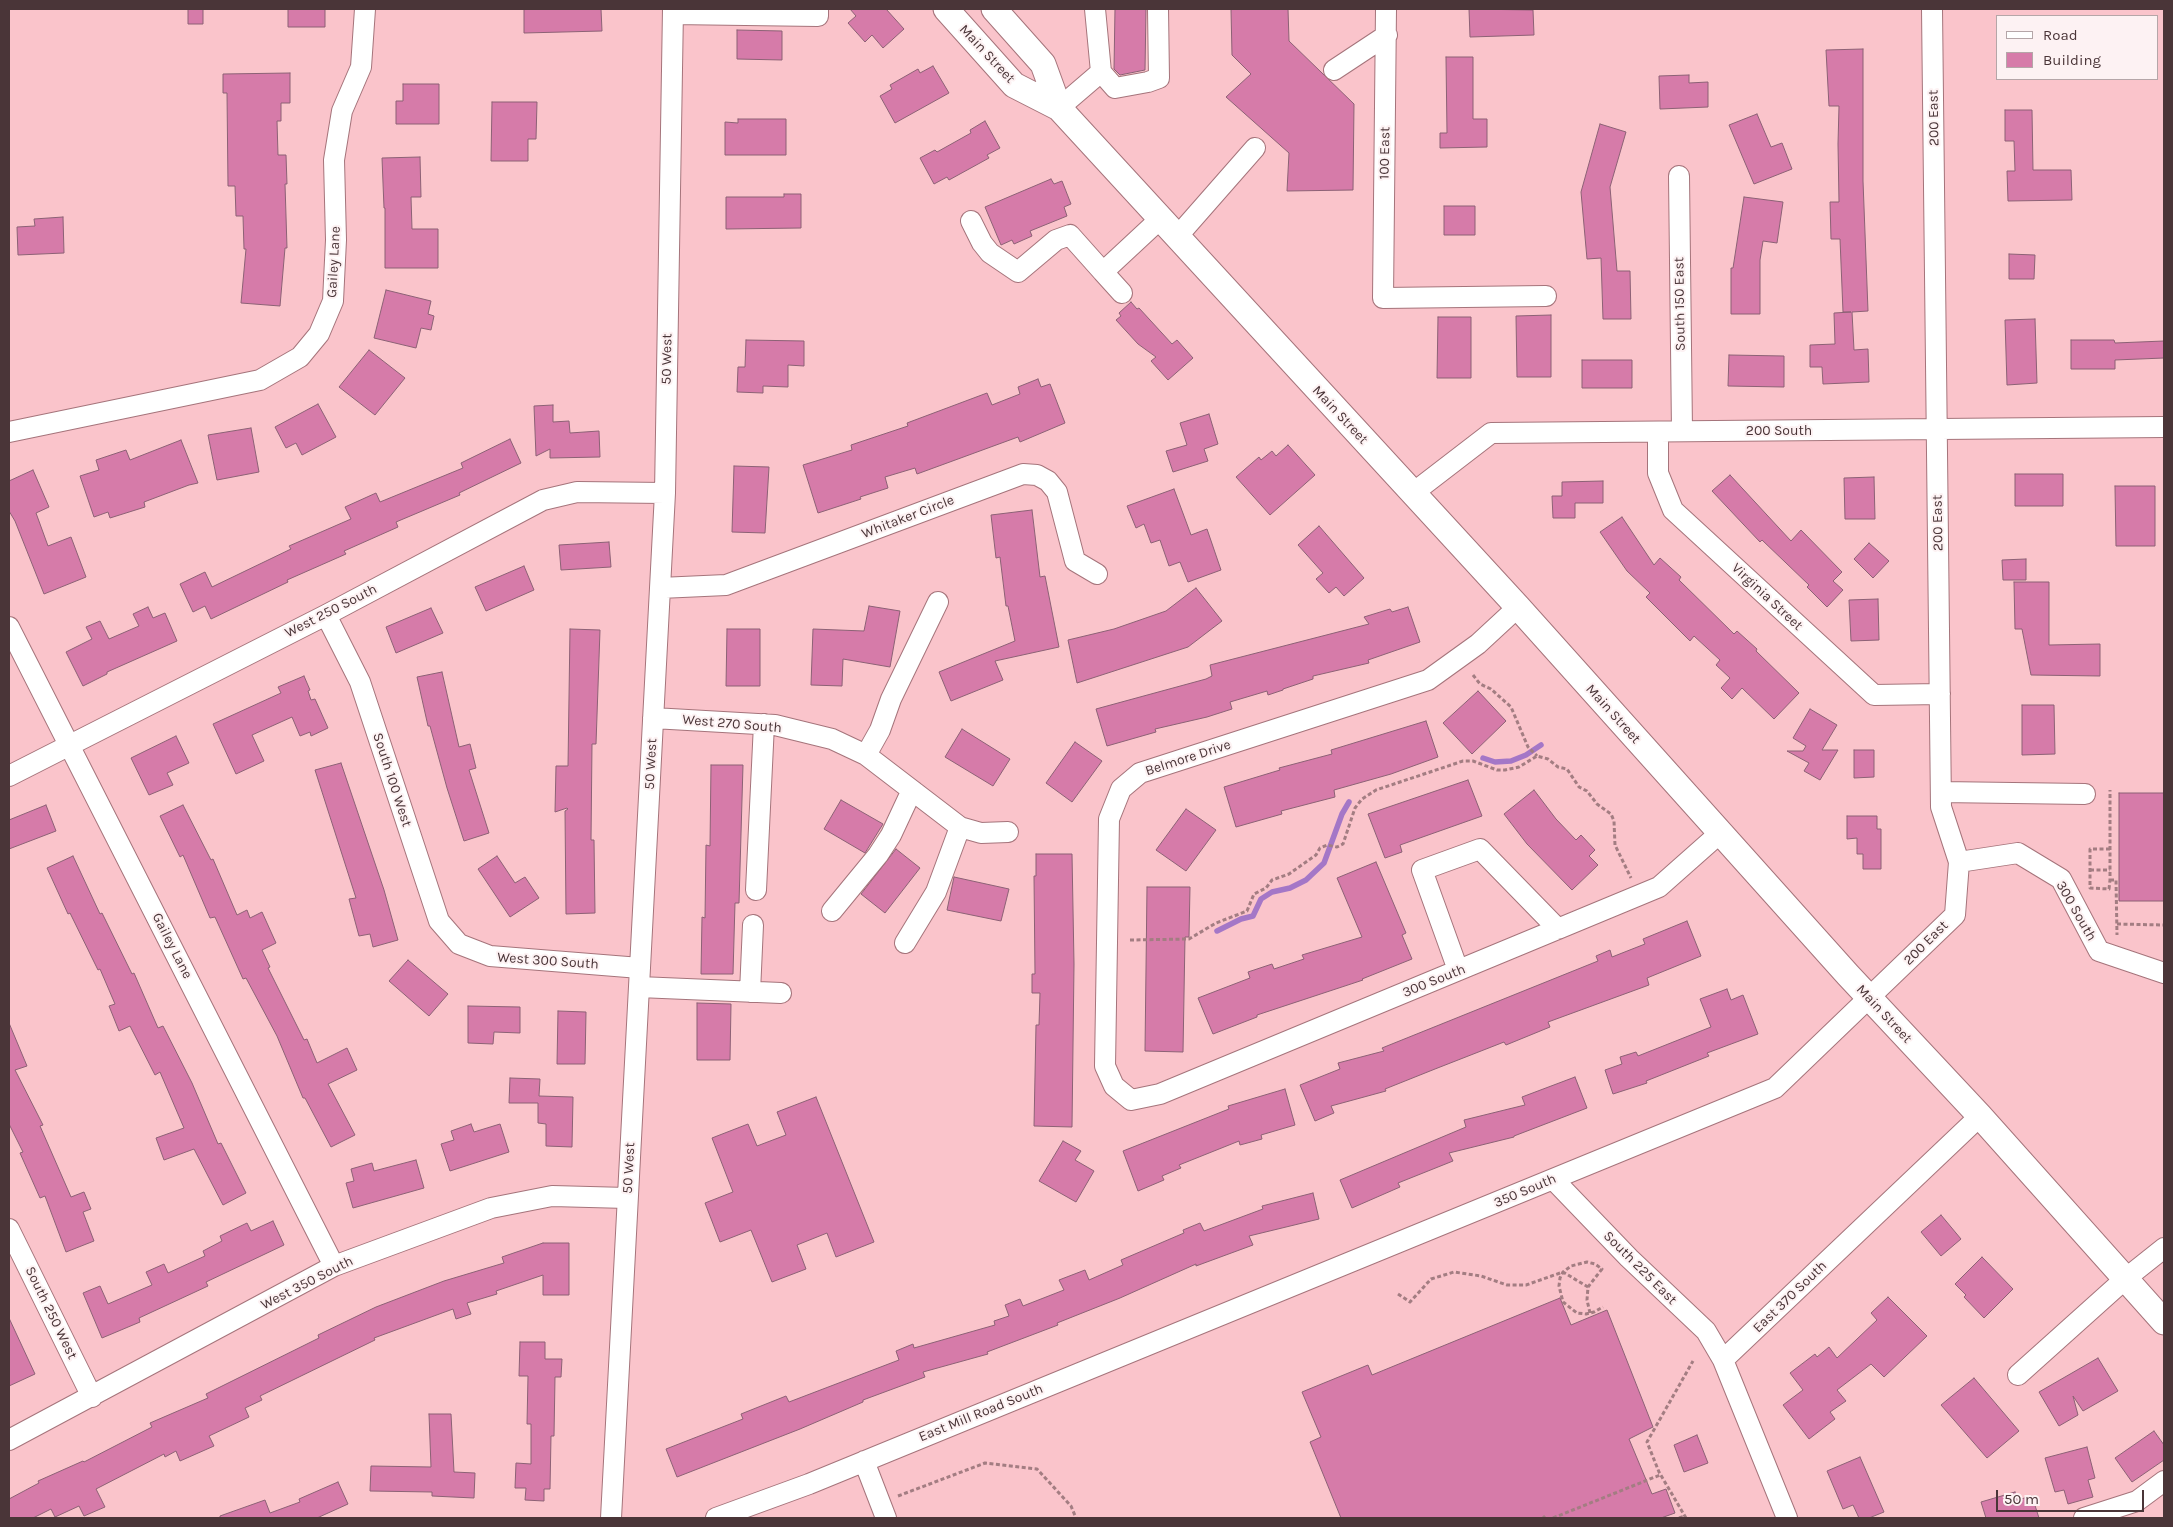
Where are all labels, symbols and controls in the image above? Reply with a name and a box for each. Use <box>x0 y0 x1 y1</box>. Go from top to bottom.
legend <box>1996 15 2158 80</box>
street label: Main Street <box>956 21 1018 87</box>
text: Road <box>2043 26 2078 44</box>
text: Building <box>2043 51 2101 69</box>
street label: 200 East <box>1925 90 1943 146</box>
street label: 100 East <box>1376 126 1394 180</box>
street label: Gailey Lane <box>324 226 344 298</box>
street label: South 150 East <box>1671 257 1689 351</box>
street label: 50 West <box>658 333 676 385</box>
street label: Main Street <box>1309 382 1371 448</box>
street label: 200 South <box>1746 423 1812 439</box>
street label: Whitaker Circle <box>859 492 957 542</box>
street label: 200 East <box>1929 495 1947 551</box>
street label: Virginia Street <box>1728 560 1806 634</box>
street label: West 250 South <box>282 581 380 641</box>
street label: Main Street <box>1582 681 1644 747</box>
street label: West 270 South <box>682 711 782 737</box>
street label: South 100 West <box>369 731 415 829</box>
street label: Belmore Drive <box>1143 736 1233 780</box>
street label: 50 West <box>641 738 661 790</box>
street label: 300 South <box>2052 878 2100 944</box>
street label: Gailey Lane <box>148 910 196 982</box>
street label: 200 East <box>1900 917 1952 969</box>
street label: West 300 South <box>497 949 599 973</box>
street label: 300 South <box>1400 961 1468 1001</box>
street label: Main Street <box>1853 981 1915 1047</box>
street label: 50 West <box>619 1142 639 1194</box>
street label: 350 South <box>1491 1170 1559 1212</box>
street label: South 225 East <box>1600 1228 1680 1308</box>
street label: West 350 South <box>258 1253 356 1313</box>
street label: East 370 South <box>1750 1258 1830 1336</box>
street label: South 250 West <box>21 1264 81 1362</box>
street label: East Mill Road South <box>916 1380 1046 1446</box>
scale bar <box>1998 1480 2146 1512</box>
text: 50 m <box>2004 1490 2039 1508</box>

